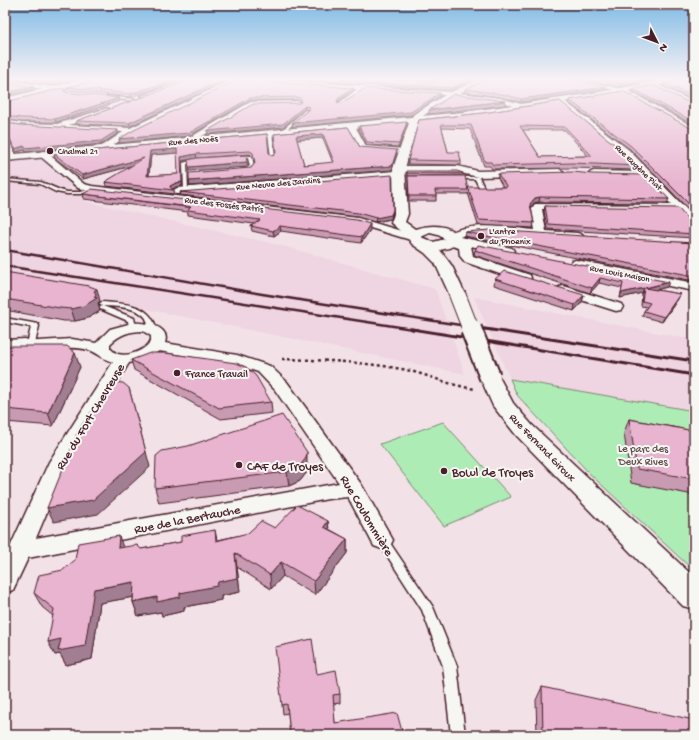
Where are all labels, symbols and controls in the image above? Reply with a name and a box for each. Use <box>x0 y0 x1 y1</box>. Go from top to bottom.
north arrow <box>637 22 677 62</box>
text: N <box>656 41 670 54</box>
street label: Rue des Noës <box>168 134 219 149</box>
street label: Rue Eugène Piat <box>612 143 665 194</box>
marker: Chalmel 21 <box>45 146 55 156</box>
place label: Chalmel 21 <box>58 147 98 158</box>
street label: Rue Neuve des Jardins <box>236 175 321 194</box>
street label: Rue des Fossés Patris <box>184 195 264 216</box>
place label: L'antre du Phoenix <box>489 227 531 248</box>
marker: L'antre du Phoenix <box>476 231 486 241</box>
street label: Rue Louis Maison <box>589 263 651 286</box>
street label: Rue du Fort Chevreuse <box>53 361 129 473</box>
marker: France Travail <box>172 368 182 378</box>
place label: France Travail <box>184 369 248 381</box>
street label: Rue Fernand Giroux <box>506 412 577 485</box>
park label: Le parc des Deux Rives <box>617 444 669 469</box>
marker: CAF de Troyes <box>234 460 244 470</box>
place label: CAF de Troyes <box>247 460 324 475</box>
marker: Bowl de Troyes <box>439 466 449 476</box>
place label: Bowl de Troyes <box>451 466 534 481</box>
street label: Rue Coulommière <box>336 473 396 560</box>
street label: Rue de la Bertauche <box>133 503 242 538</box>

